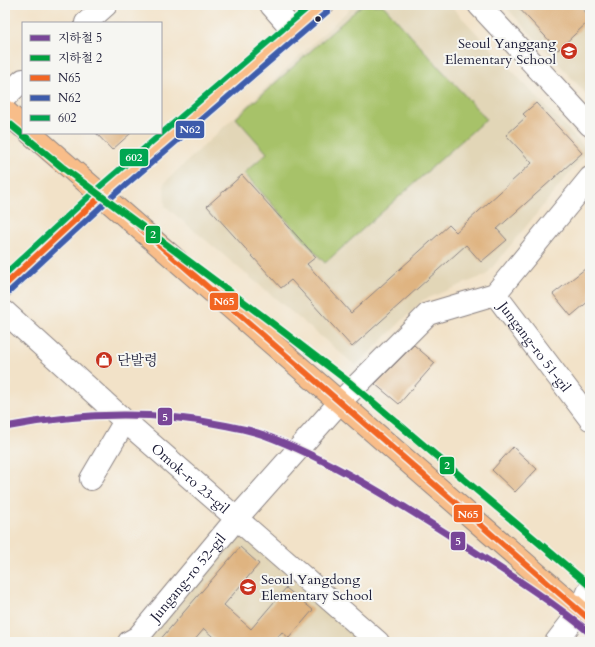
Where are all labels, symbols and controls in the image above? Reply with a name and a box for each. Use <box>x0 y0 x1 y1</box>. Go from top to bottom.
unlabelled marker <box>313 14 323 24</box>
legend <box>22 22 162 134</box>
text: 지하철 5 <box>58 30 102 46</box>
place label: Seoul Yanggang Elementary School <box>445 34 556 69</box>
school or university icon: Seoul Yanggang Elementary School <box>559 41 579 61</box>
text: 지하철 2 <box>58 50 102 66</box>
text: N65 <box>58 70 81 86</box>
text: N62 <box>58 90 81 106</box>
text: 602 <box>58 110 76 126</box>
line badge: N62 <box>175 120 205 139</box>
text: N62 <box>180 122 201 137</box>
line badge: 602 <box>119 148 149 167</box>
text: 602 <box>126 150 143 165</box>
line badge: 2 <box>145 225 161 244</box>
text: 2 <box>150 227 156 242</box>
line badge: N65 <box>209 292 239 311</box>
text: N65 <box>214 294 235 309</box>
street label: Jungang-ro 51-gil <box>493 296 575 396</box>
shop icon: 단발령 <box>94 350 114 370</box>
place label: 단발령 <box>117 351 158 370</box>
line badge: 5 <box>157 407 173 426</box>
text: 5 <box>162 410 168 425</box>
street label: Omok-ro 23-gil <box>147 439 233 518</box>
line badge: 2 <box>439 456 455 475</box>
text: 2 <box>444 458 450 473</box>
line badge: N65 <box>453 504 483 523</box>
text: N65 <box>458 507 479 522</box>
street label: Jungang-ro 52-gil <box>145 529 230 627</box>
line badge: 5 <box>450 531 466 551</box>
text: 5 <box>455 534 461 549</box>
place label: Seoul Yangdong Elementary School <box>261 570 373 605</box>
school or university icon: Seoul Yangdong Elementary School <box>238 577 258 597</box>

